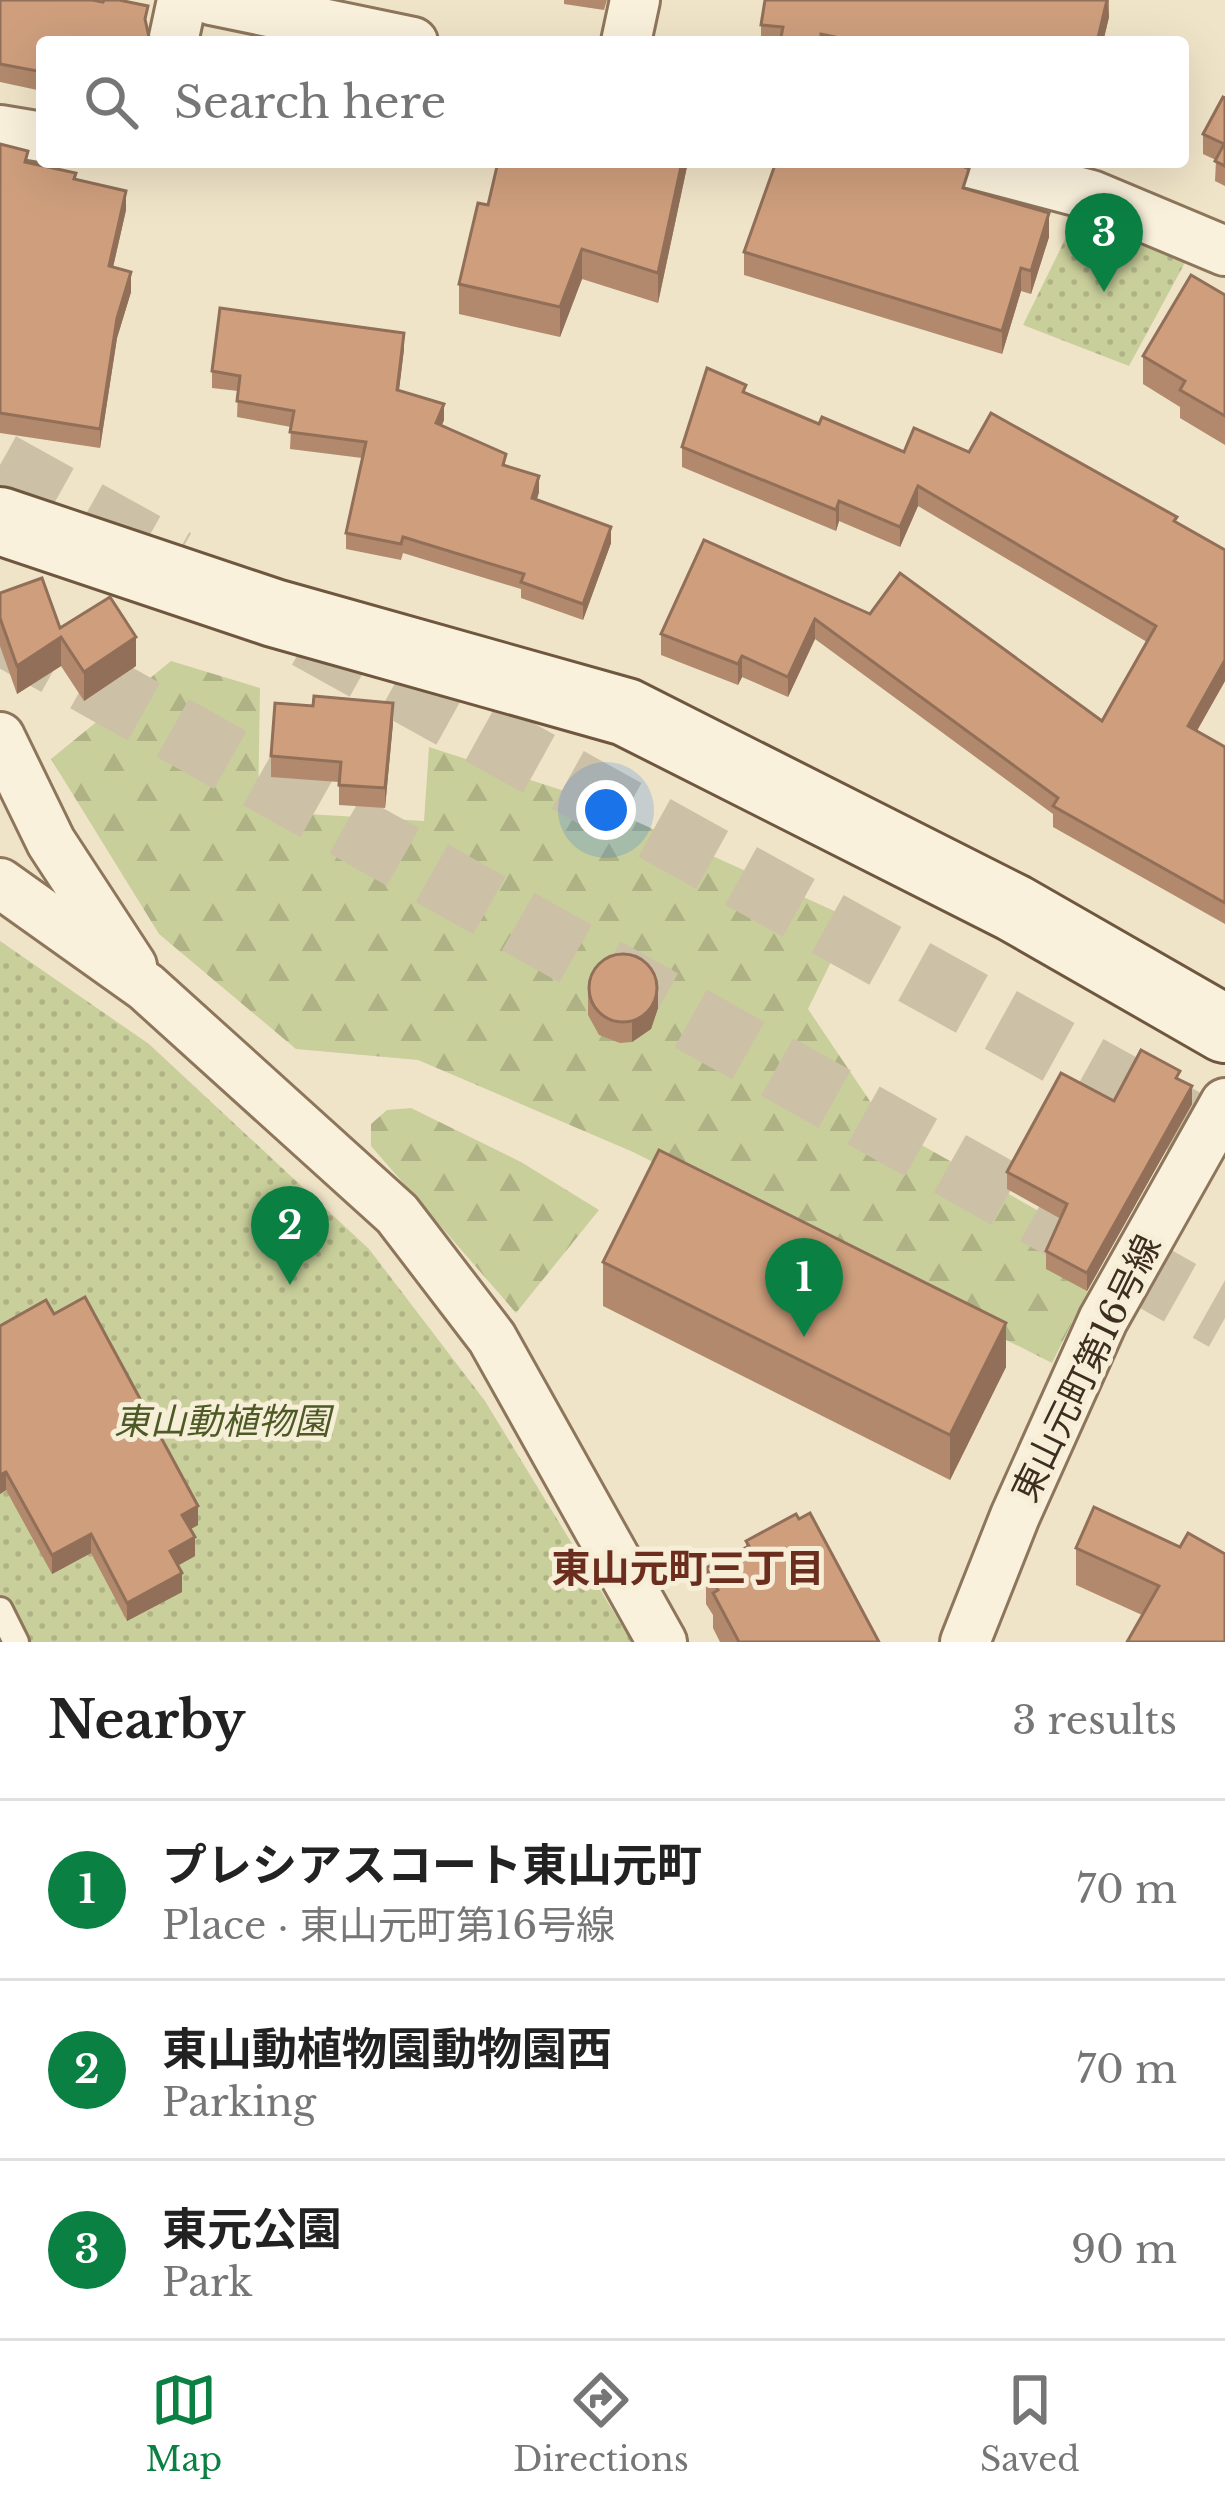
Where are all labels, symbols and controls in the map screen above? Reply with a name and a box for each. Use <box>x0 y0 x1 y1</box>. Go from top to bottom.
search box <box>36 36 1189 168</box>
icon: search <box>78 69 144 135</box>
text: Search here <box>174 74 446 130</box>
pin: 3 <box>1065 193 1143 292</box>
your location <box>576 780 636 840</box>
pin: 2 <box>251 1186 329 1285</box>
street label: 東山元町第16号線 <box>1002 1227 1171 1509</box>
pin: 1 <box>765 1238 843 1337</box>
park label: 東山動植物園 <box>114 1399 335 1444</box>
district label: 東山元町三丁目 <box>551 1544 825 1593</box>
text: Nearby <box>48 1689 245 1752</box>
text: 3 results <box>1012 1696 1177 1745</box>
text: プレシアスコート東山元町 <box>162 1837 702 1893</box>
text: 1 <box>78 1865 96 1914</box>
text: 70 m <box>1077 1865 1177 1914</box>
text: Place · 東山元町第16号線 <box>162 1901 615 1950</box>
text: 東山動植物園動物園西 <box>162 2021 612 2077</box>
text: 2 <box>74 2045 100 2094</box>
text: 70 m <box>1077 2045 1177 2094</box>
text: Parking <box>162 2078 316 2127</box>
text: 東元公園 <box>162 2201 342 2257</box>
text: 3 <box>75 2225 99 2274</box>
text: 90 m <box>1071 2225 1177 2274</box>
text: Park <box>162 2258 253 2307</box>
tab: Map <box>146 2367 222 2480</box>
tab: Directions <box>513 2367 689 2480</box>
tab: Saved <box>980 2367 1079 2480</box>

